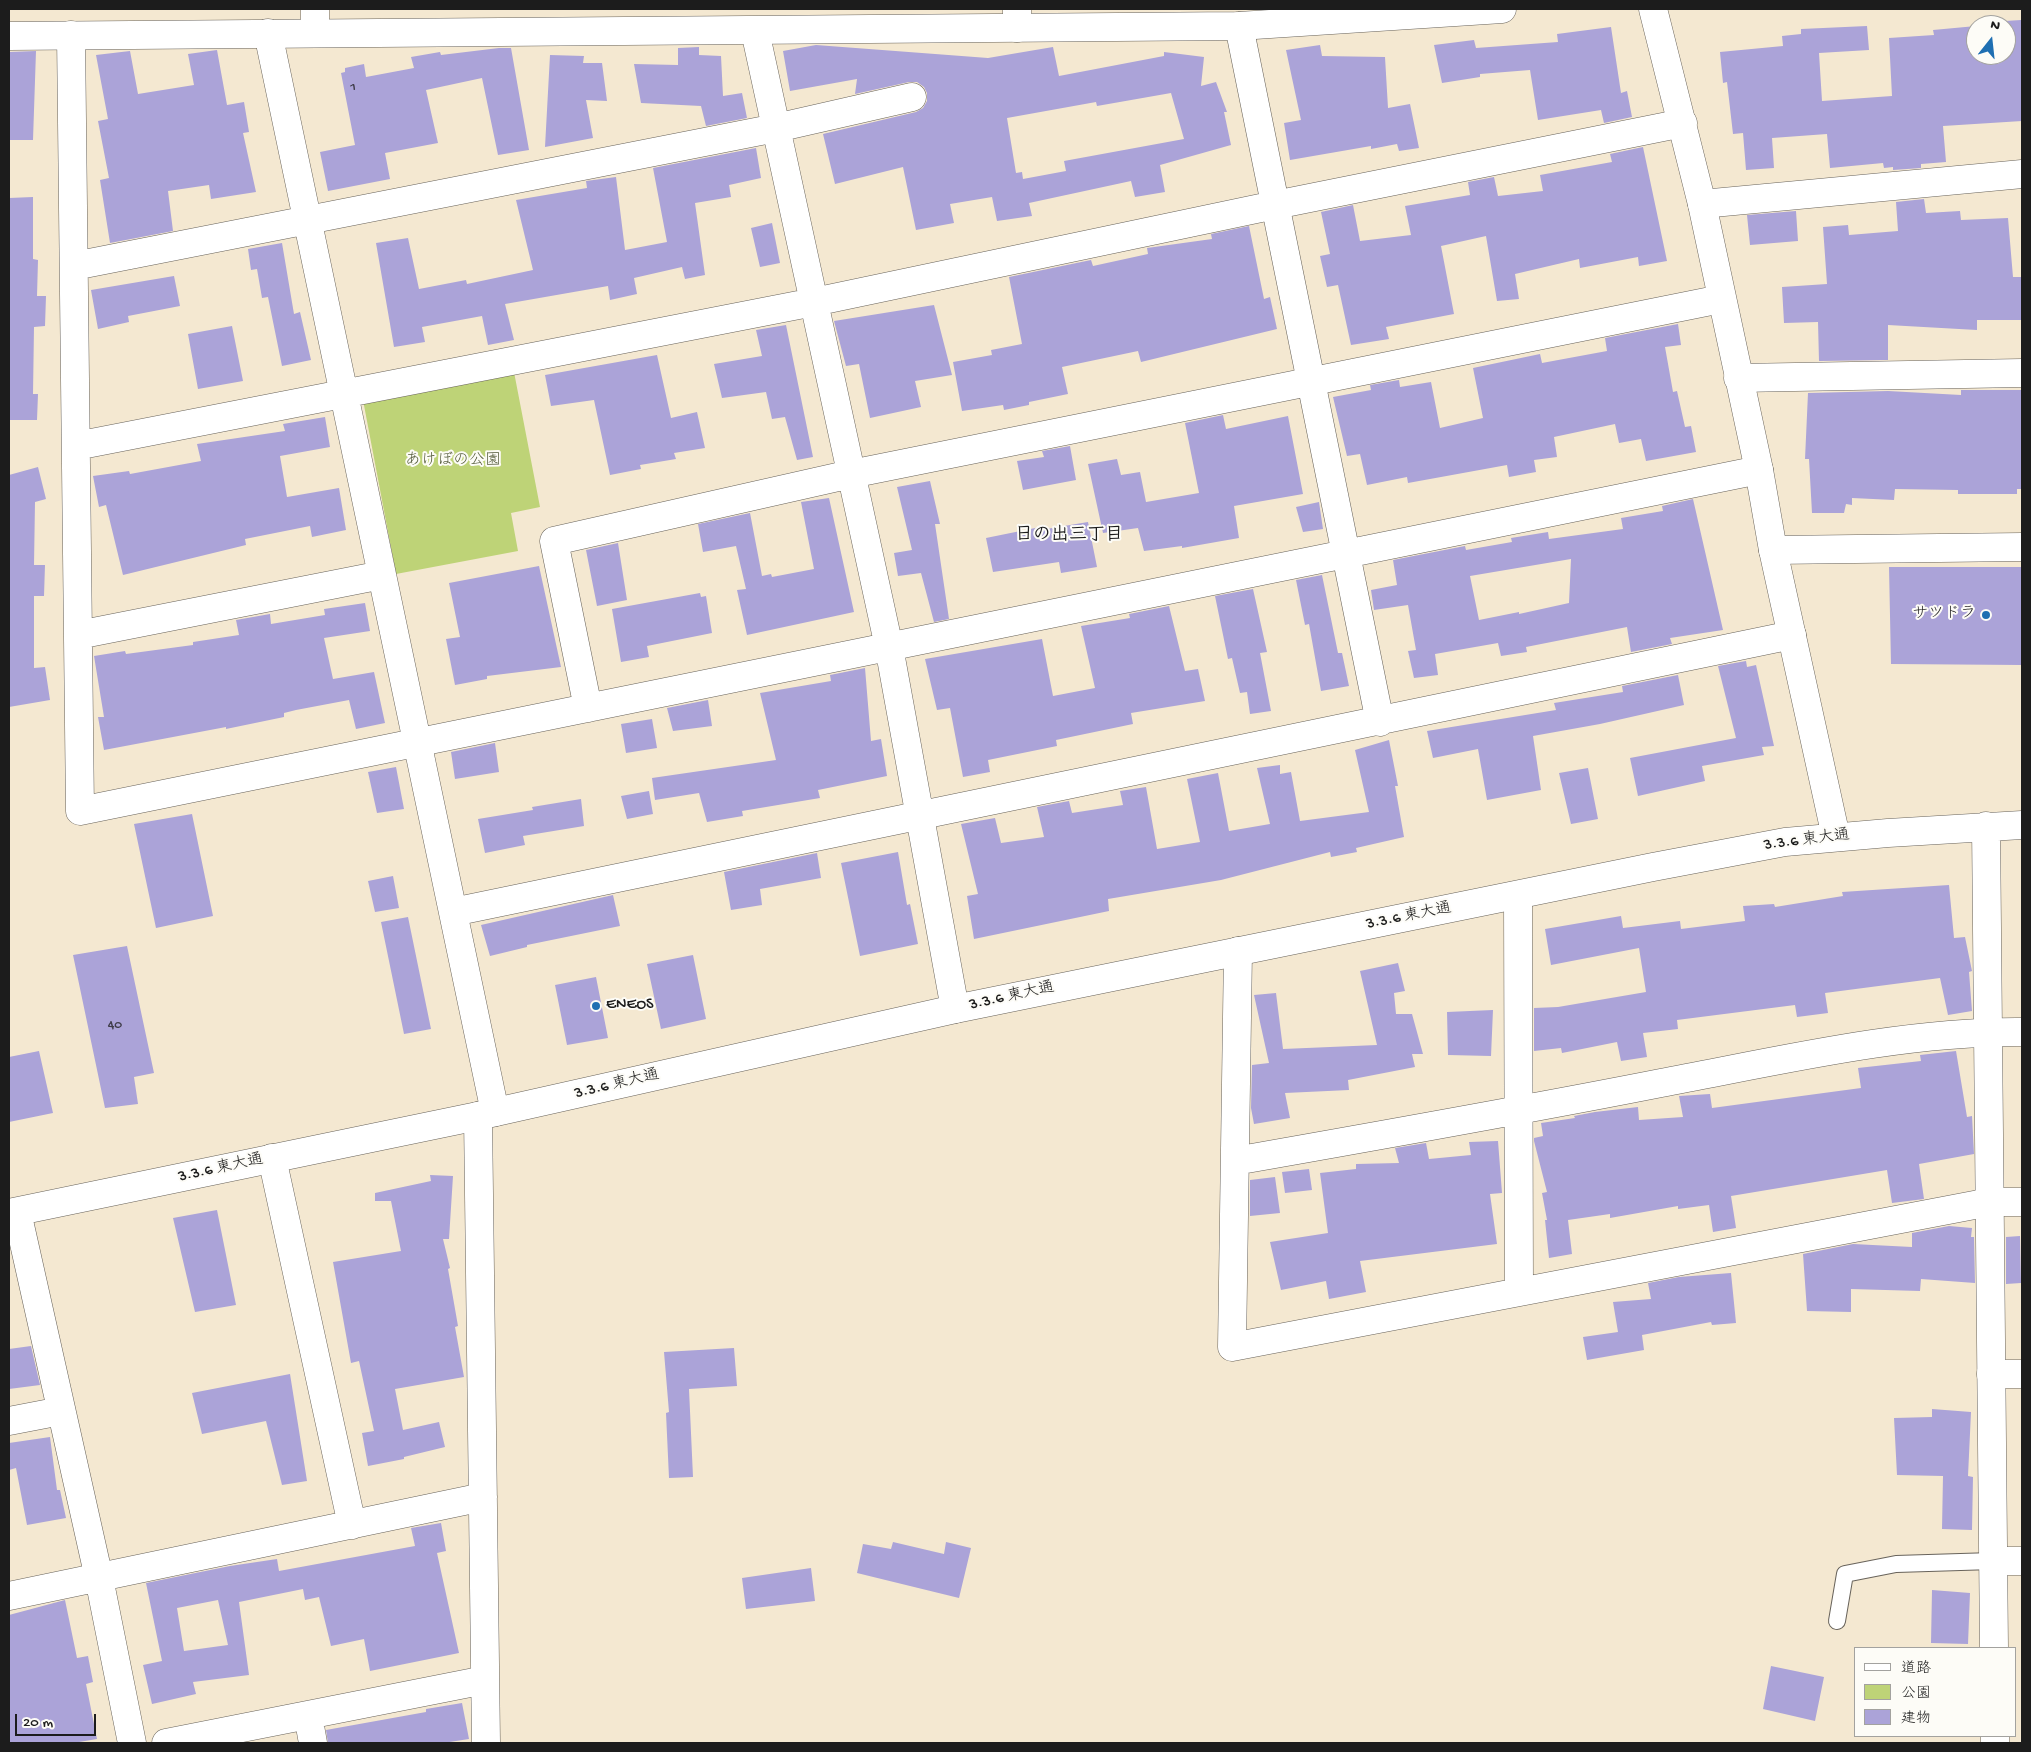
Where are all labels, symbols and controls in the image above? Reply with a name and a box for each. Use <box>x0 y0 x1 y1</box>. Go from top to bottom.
north arrow <box>1966 15 2016 65</box>
text: N <box>1988 17 2002 35</box>
house number: 1 <box>350 80 356 96</box>
park label: あけぼの公園 <box>405 452 501 472</box>
district label: 日の出三丁目 <box>1015 525 1123 547</box>
place label: サツドラ <box>1912 605 1976 625</box>
marker: サツドラ <box>1980 609 1992 621</box>
street label: 3.3.6 東大通 <box>1763 826 1851 856</box>
street label: 3.3.6 東大通 <box>1365 899 1453 935</box>
street label: 3.3.6 東大通 <box>968 979 1056 1015</box>
place label: ENEOS <box>606 996 653 1016</box>
marker: ENEOS <box>590 1000 602 1012</box>
house number: 40 <box>108 1018 122 1034</box>
street label: 3.3.6 東大通 <box>573 1066 661 1104</box>
street label: 3.3.6 東大通 <box>177 1151 265 1187</box>
legend <box>1854 1647 2016 1737</box>
text: 道路 <box>1901 1660 1931 1678</box>
text: 公園 <box>1901 1685 1931 1703</box>
scale bar <box>18 1704 99 1736</box>
text: 建物 <box>1901 1710 1931 1728</box>
text: 20 m <box>23 1714 53 1732</box>

